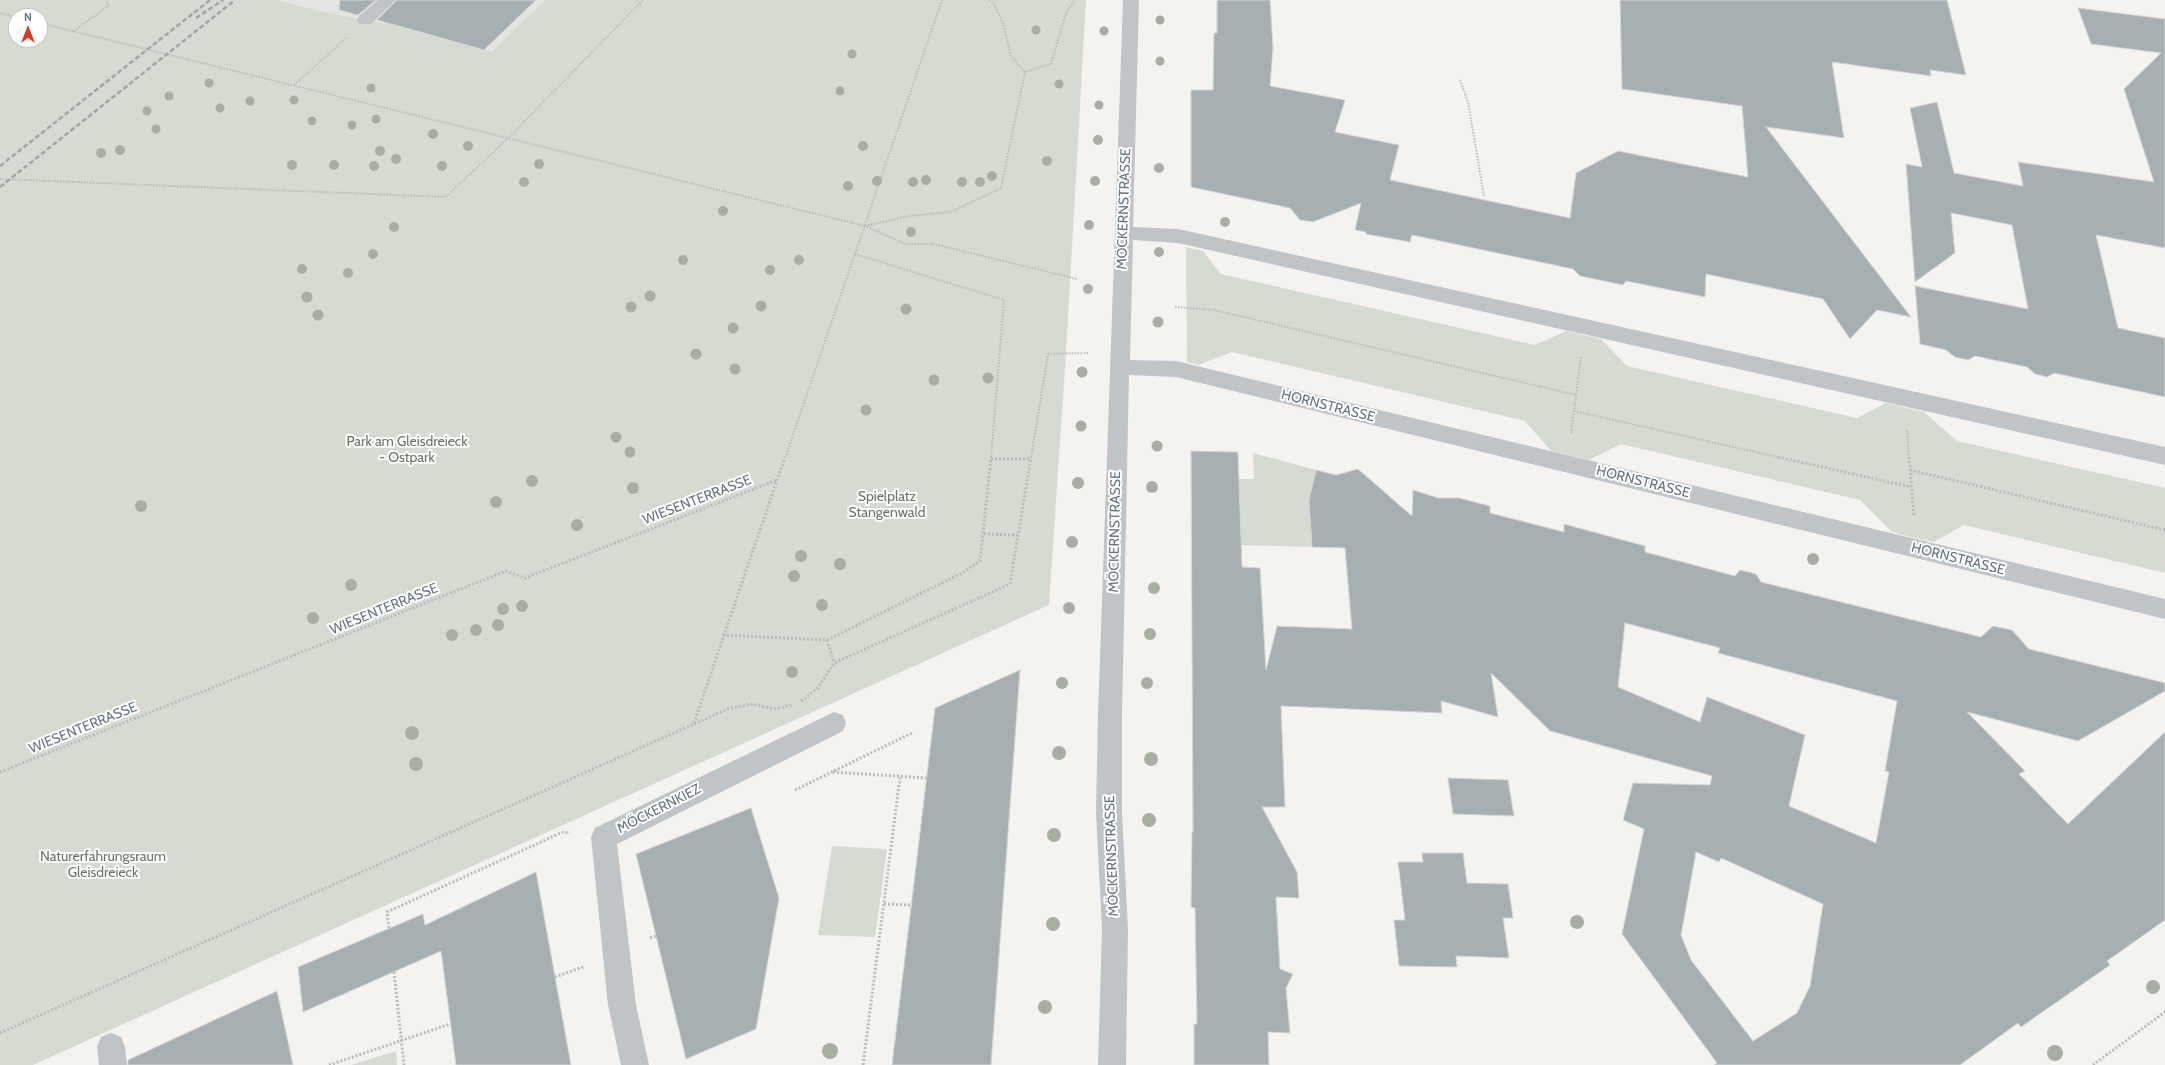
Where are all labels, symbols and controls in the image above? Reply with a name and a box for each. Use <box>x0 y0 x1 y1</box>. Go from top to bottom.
north arrow <box>8 8 48 48</box>
text: N <box>24 10 32 24</box>
street label: MÖCKERNSTRASSE <box>1113 148 1135 270</box>
street label: HORNSTRASSE <box>1280 386 1376 426</box>
park label: Park am Gleisdreieck - Ostpark <box>347 434 467 466</box>
street label: HORNSTRASSE <box>1595 462 1691 502</box>
street label: MÖCKERNSTRASSE <box>1106 471 1124 593</box>
street label: WIESENTERRASSE <box>640 472 754 528</box>
park label: Spielplatz Stangenwald <box>849 489 925 522</box>
street label: HORNSTRASSE <box>1910 539 2006 579</box>
street label: WIESENTERRASSE <box>327 580 441 638</box>
street label: WIESENTERRASSE <box>26 699 140 757</box>
street label: MÖCKERNKIEZ <box>614 781 704 837</box>
street label: MÖCKERNSTRASSE <box>1101 795 1123 917</box>
park label: Naturerfahrungsraum Gleisdreieck <box>40 849 166 882</box>

